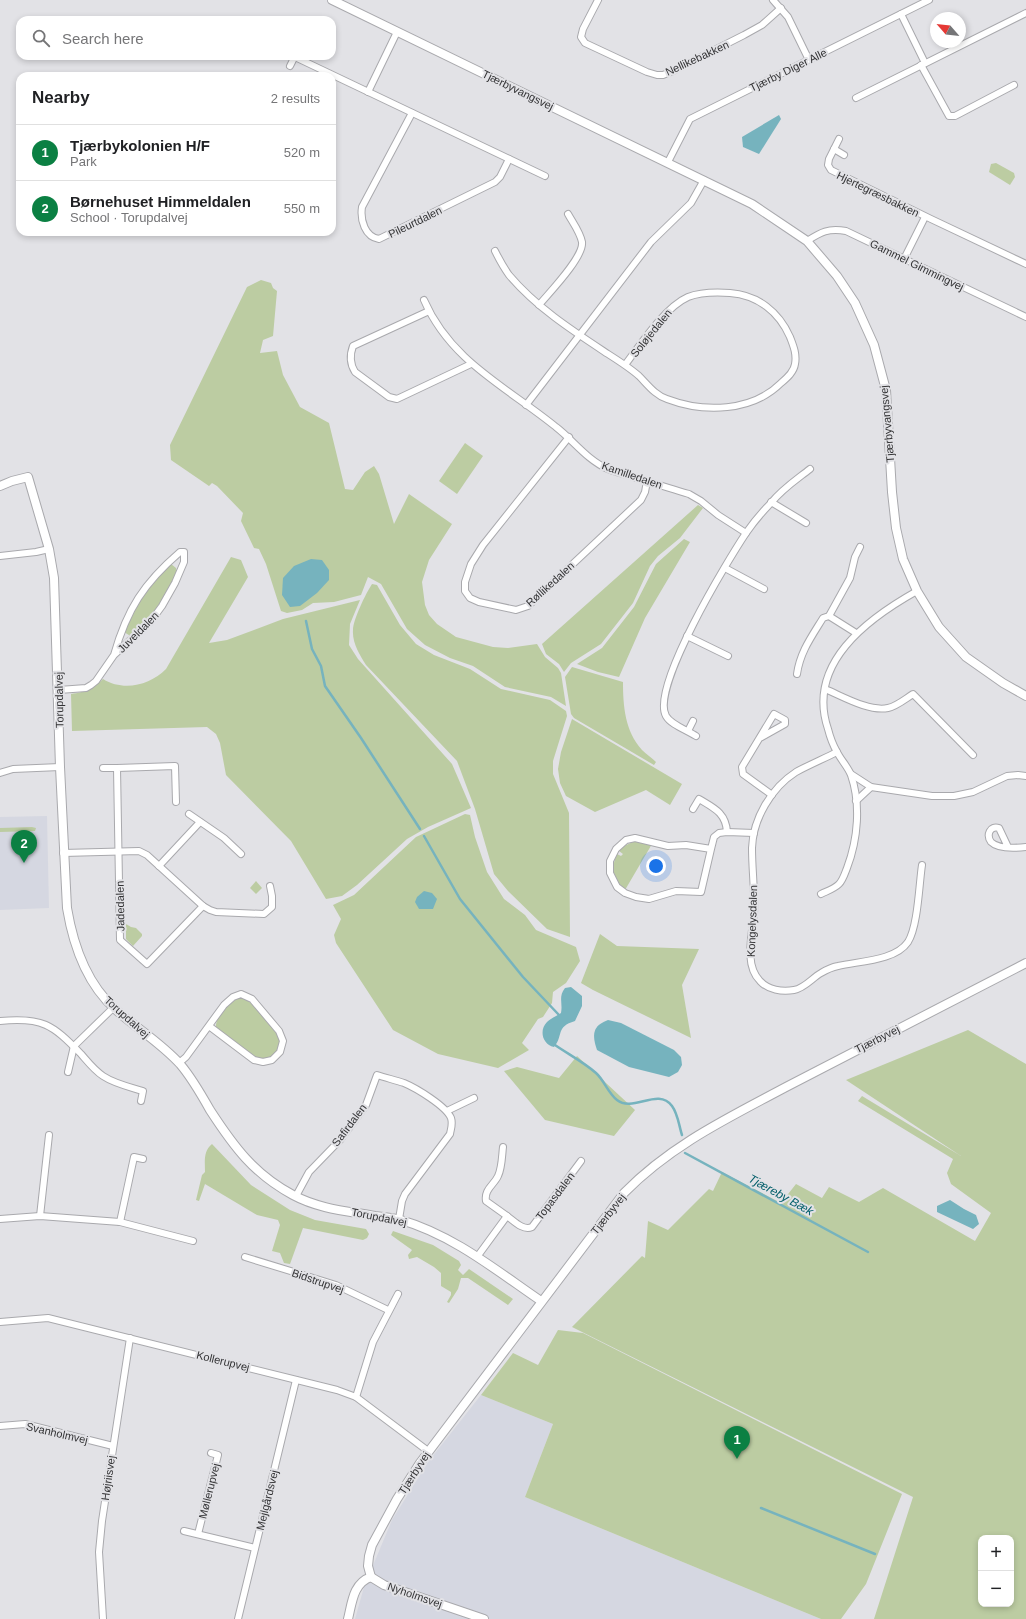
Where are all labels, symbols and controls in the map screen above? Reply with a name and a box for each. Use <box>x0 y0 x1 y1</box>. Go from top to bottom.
north arrow <box>930 12 966 48</box>
search box <box>16 16 336 60</box>
icon: search <box>30 27 52 49</box>
text: Search here <box>62 30 144 47</box>
street label: Nellikebakken <box>663 38 731 78</box>
street label: Tjærby Diger Alle <box>747 46 829 94</box>
street label: Tjærbyvangsvej <box>480 68 556 112</box>
text: Nearby <box>32 88 90 107</box>
text: 2 results <box>271 91 320 106</box>
text: Tjærbykolonien H/F <box>70 137 210 154</box>
text: 1 <box>41 145 49 160</box>
text: 520 m <box>284 145 320 160</box>
text: Park <box>70 154 97 169</box>
street label: Hjertegræsbakken <box>835 169 921 219</box>
text: Børnehuset Himmeldalen <box>70 193 251 210</box>
text: 2 <box>41 201 49 216</box>
text: 550 m <box>284 201 320 216</box>
street label: Pileurtdalen <box>386 204 444 240</box>
text: School · Torupdalvej <box>70 210 188 225</box>
street label: Gammel Gimmingvej <box>868 237 966 293</box>
street label: Soløjedalen <box>628 307 674 359</box>
street label: Tjærbyvangsvej <box>878 385 896 463</box>
street label: Kamilledalen <box>600 459 664 491</box>
street label: Røllikedalen <box>523 559 577 609</box>
street label: Juveldalen <box>115 609 161 655</box>
street label: Torupdalvej <box>53 672 65 728</box>
pin: 2 <box>11 830 37 863</box>
your location <box>646 856 666 876</box>
street label: Jadedalen <box>114 881 126 931</box>
street label: Kongelysdalen <box>745 885 759 957</box>
street label: Torupdalvej <box>102 994 152 1040</box>
street label: Tjærbyvej <box>853 1023 901 1055</box>
street label: Safirdalen <box>329 1102 369 1148</box>
street label: Topasdalen <box>533 1170 577 1222</box>
water label: Tjæreby Bæk <box>746 1171 817 1219</box>
street label: Tjærbyvej <box>588 1191 628 1237</box>
street label: Torupdalvej <box>350 1206 408 1228</box>
street label: Bidstrupvej <box>290 1266 346 1296</box>
street label: Kollerupvej <box>195 1349 251 1373</box>
street label: Svanholmvej <box>25 1420 89 1446</box>
pin: 1 <box>724 1426 750 1459</box>
street label: Tjærbyvej <box>396 1449 432 1497</box>
street label: Højriisvej <box>99 1455 117 1501</box>
street label: Møllerupvej <box>196 1462 222 1520</box>
street label: Mejlgårdsvej <box>254 1469 280 1531</box>
map controls <box>978 1535 1014 1607</box>
button: + <box>978 1535 1014 1571</box>
button: − <box>978 1571 1014 1607</box>
street label: Nyholmsvej <box>386 1580 444 1610</box>

